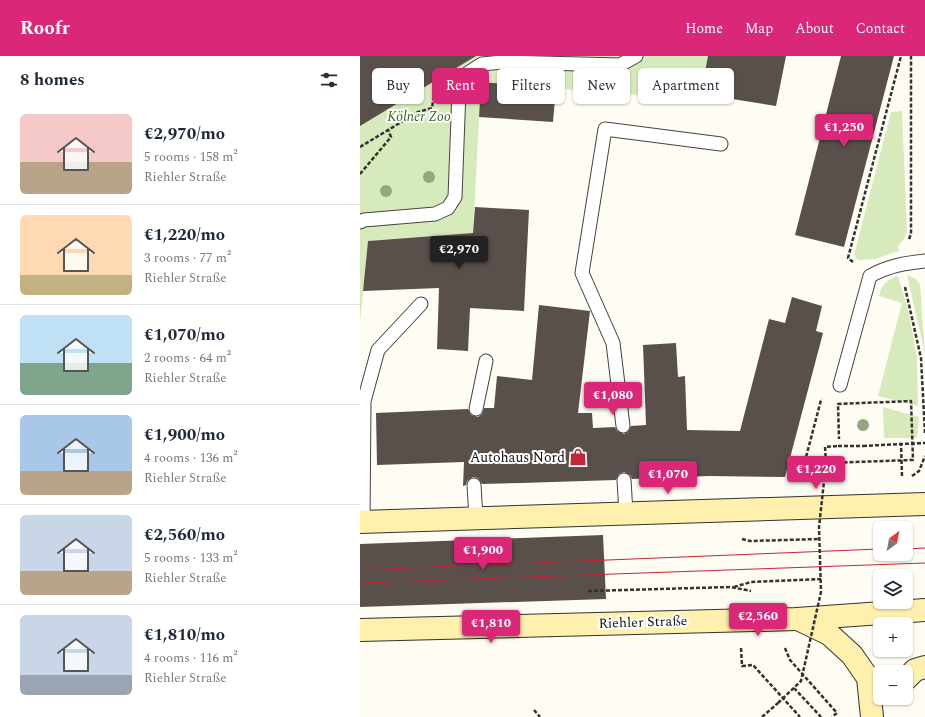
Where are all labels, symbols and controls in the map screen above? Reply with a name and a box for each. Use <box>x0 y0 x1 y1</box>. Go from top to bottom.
text: Roofr <box>20 14 70 43</box>
text: Home <box>685 18 723 39</box>
text: Map <box>745 18 773 39</box>
text: About <box>795 18 834 39</box>
text: Contact <box>856 18 905 39</box>
text: 8 homes <box>20 67 85 93</box>
chip: Buy <box>372 68 424 104</box>
chip: Rent <box>432 68 489 104</box>
chip: Filters <box>497 68 565 104</box>
chip: New <box>573 68 630 104</box>
chip: Apartment <box>638 68 734 104</box>
icon: filters <box>318 69 340 91</box>
park label: Kölner Zoo <box>387 106 451 127</box>
pin: €1,250 <box>811 114 877 148</box>
text: €1,250 <box>824 117 864 137</box>
text: €2,970/mo <box>144 121 225 147</box>
icon: home <box>52 130 100 178</box>
text: 5 rooms · 158 m² <box>144 147 238 167</box>
text: Riehler Straße <box>144 167 227 187</box>
text: €1,220/mo <box>144 222 225 248</box>
icon: home <box>52 231 100 279</box>
pin: €2,970 <box>426 236 492 270</box>
text: €2,970 <box>439 239 479 259</box>
text: 3 rooms · 77 m² <box>144 248 231 268</box>
text: Riehler Straße <box>144 268 227 288</box>
text: €1,070/mo <box>144 322 225 348</box>
icon: home <box>52 331 100 379</box>
text: 2 rooms · 64 m² <box>144 348 231 368</box>
text: Riehler Straße <box>144 368 227 388</box>
pin: €1,080 <box>580 382 646 416</box>
text: €1,080 <box>593 385 633 405</box>
text: €1,900/mo <box>144 422 225 448</box>
icon: home <box>52 431 100 479</box>
place label: Autohaus Nord <box>470 447 565 468</box>
shop icon: Autohaus Nord <box>568 447 588 467</box>
text: 4 rooms · 136 m² <box>144 448 238 468</box>
pin: €1,220 <box>783 456 849 490</box>
text: €1,220 <box>796 459 836 479</box>
pin: €1,070 <box>635 461 701 495</box>
text: €1,070 <box>648 464 688 484</box>
text: Riehler Straße <box>144 468 227 488</box>
north arrow <box>873 521 913 561</box>
map controls <box>873 521 913 705</box>
text: €2,560/mo <box>144 522 225 548</box>
icon: home <box>52 531 100 579</box>
pin: €1,900 <box>450 537 516 571</box>
text: €1,900 <box>463 540 503 560</box>
text: 5 rooms · 133 m² <box>144 548 238 568</box>
text: Riehler Straße <box>144 568 227 588</box>
button: layers <box>873 569 913 609</box>
pin: €2,560 <box>725 603 791 637</box>
text: €2,560 <box>738 606 778 626</box>
pin: €1,810 <box>458 610 524 644</box>
street label: Riehler Straße <box>598 610 688 634</box>
text: €1,810 <box>471 613 511 633</box>
button: + <box>873 617 913 657</box>
text: €1,810/mo <box>144 622 225 648</box>
icon: home <box>52 631 100 679</box>
text: 4 rooms · 116 m² <box>144 648 238 668</box>
button: − <box>873 665 913 705</box>
text: Riehler Straße <box>144 668 227 688</box>

